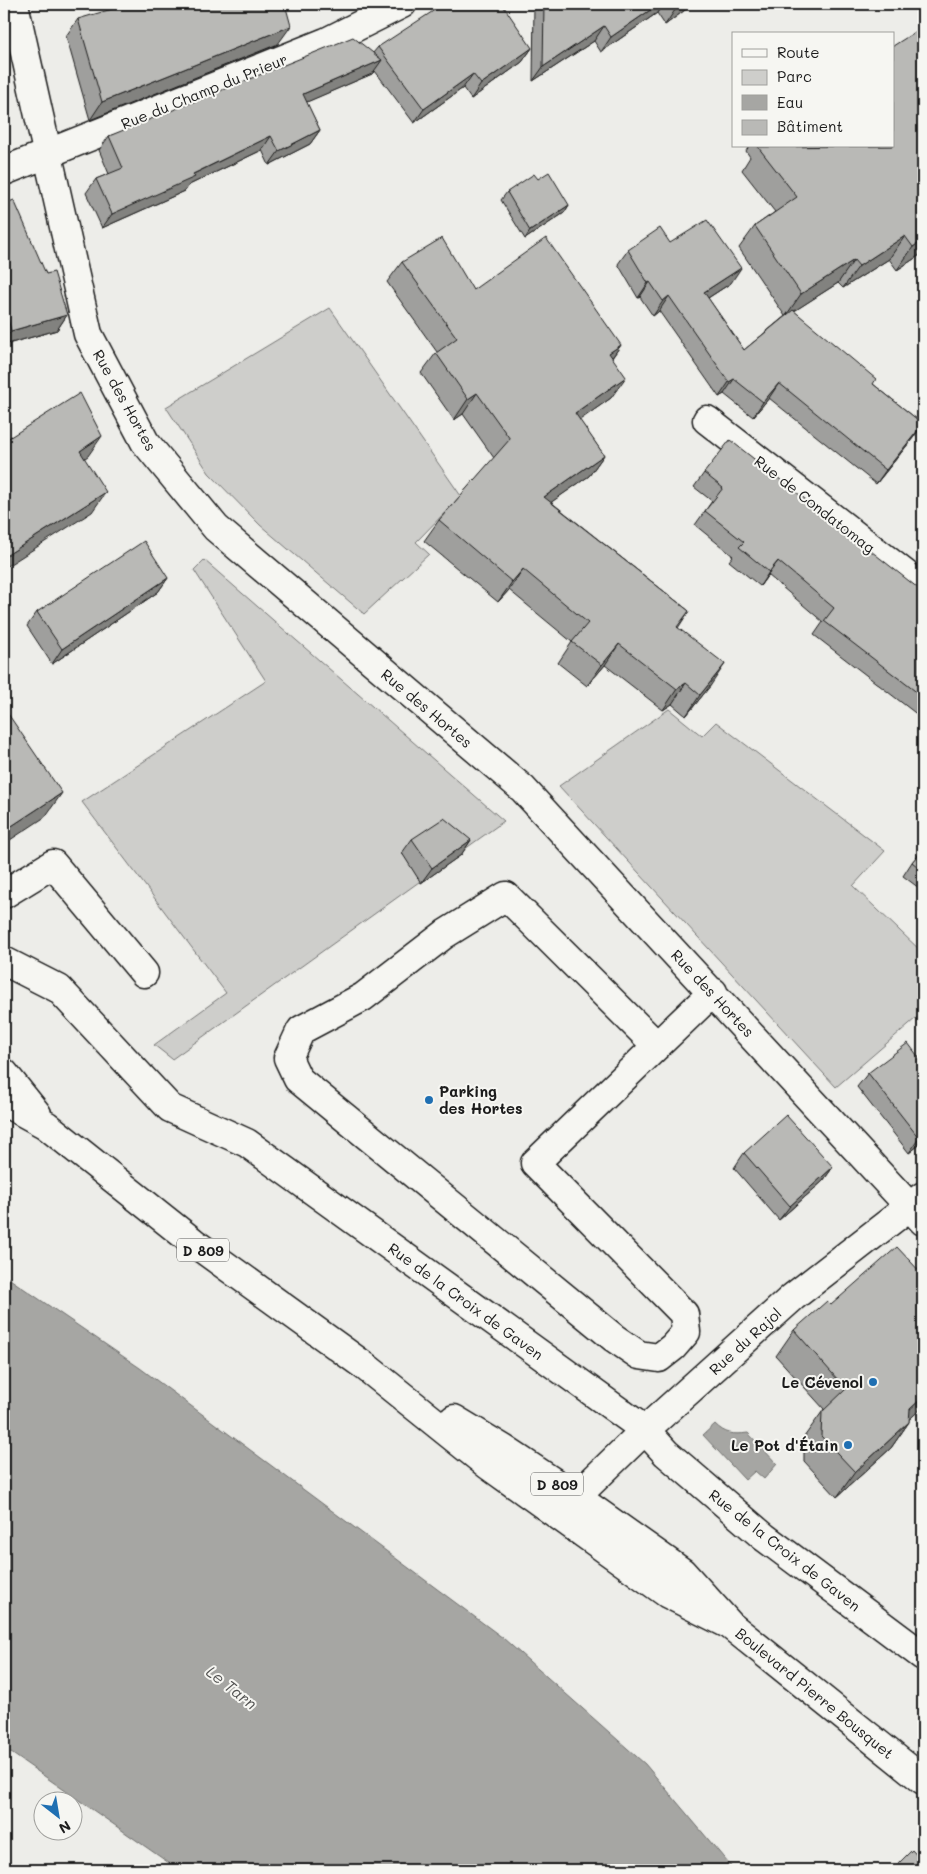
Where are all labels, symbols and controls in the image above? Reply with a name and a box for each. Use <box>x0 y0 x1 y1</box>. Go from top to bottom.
legend <box>732 32 894 148</box>
text: Route <box>777 42 820 62</box>
street label: Rue du Champ du Prieur <box>118 48 290 134</box>
text: Parc <box>777 66 812 86</box>
text: Eau <box>777 92 803 112</box>
text: Bâtiment <box>777 116 843 136</box>
street label: Rue des Hortes <box>89 346 161 454</box>
street label: Rue de Condatomag <box>751 451 880 558</box>
street label: Rue des Hortes <box>377 664 477 752</box>
street label: Rue des Hortes <box>667 945 759 1041</box>
place label: Parking des Hortes <box>439 1081 523 1118</box>
marker: Parking des Hortes <box>423 1094 435 1106</box>
road number: D 809 <box>177 1238 229 1262</box>
street label: Rue de la Croix de Gaven <box>384 1238 548 1364</box>
street label: Rue du Rajol <box>704 1303 786 1379</box>
place label: Le Cévenol <box>782 1372 863 1392</box>
marker: Le Cévenol <box>867 1376 879 1388</box>
place label: Le Pot d'Étain <box>731 1435 838 1455</box>
marker: Le Pot d'Étain <box>842 1439 854 1451</box>
road number: D 809 <box>531 1472 583 1496</box>
street label: Rue de la Croix de Gaven <box>705 1485 865 1615</box>
street label: Boulevard Pierre Bousquet <box>732 1623 898 1763</box>
water label: Le Tarn <box>202 1660 262 1714</box>
north arrow <box>32 1792 82 1842</box>
text: N <box>55 1817 74 1838</box>

